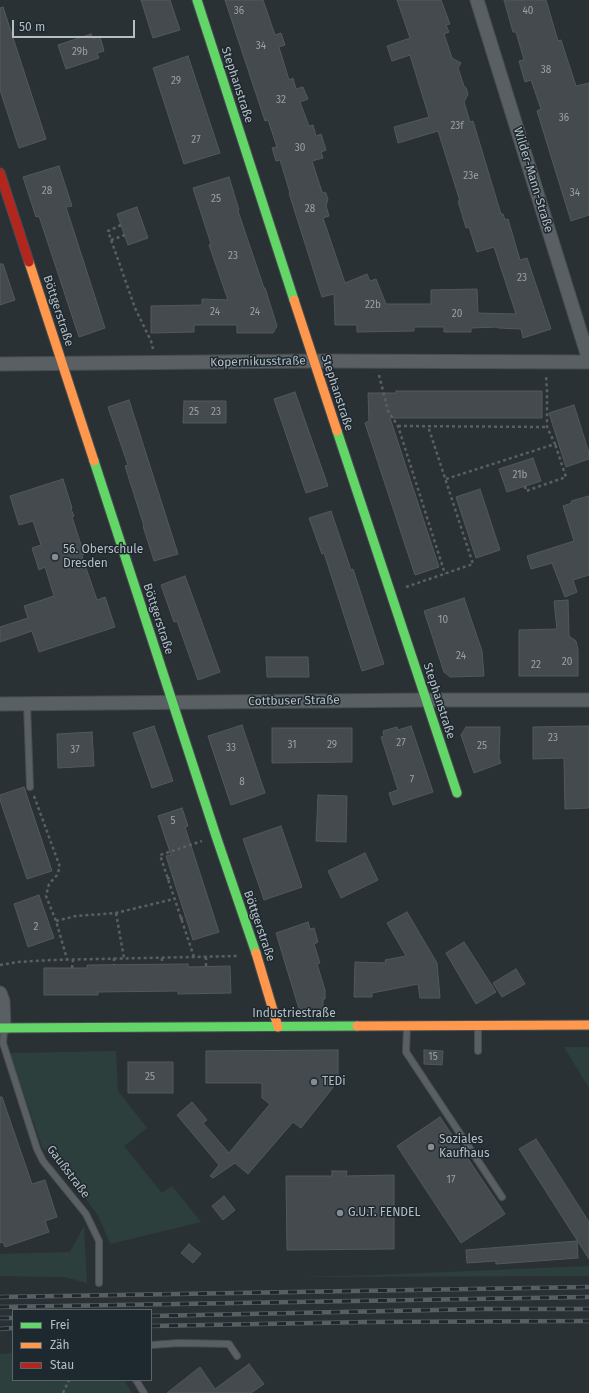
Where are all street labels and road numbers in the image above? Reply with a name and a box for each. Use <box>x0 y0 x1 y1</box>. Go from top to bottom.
street label: Stephanstraße <box>218 45 256 125</box>
street label: Wilder-Mann-Straße <box>510 126 556 234</box>
street label: Böttgerstraße <box>40 274 76 348</box>
street label: Stephanstraße <box>318 353 356 433</box>
street label: Kopernikusstraße <box>210 354 306 370</box>
street label: Böttgerstraße <box>140 582 176 656</box>
street label: Stephanstraße <box>420 661 458 741</box>
street label: Cottbuser Straße <box>248 693 340 709</box>
street label: Böttgerstraße <box>240 889 278 963</box>
street label: Industriestraße <box>252 1007 336 1021</box>
street label: Gaußstraße <box>43 1143 93 1201</box>

